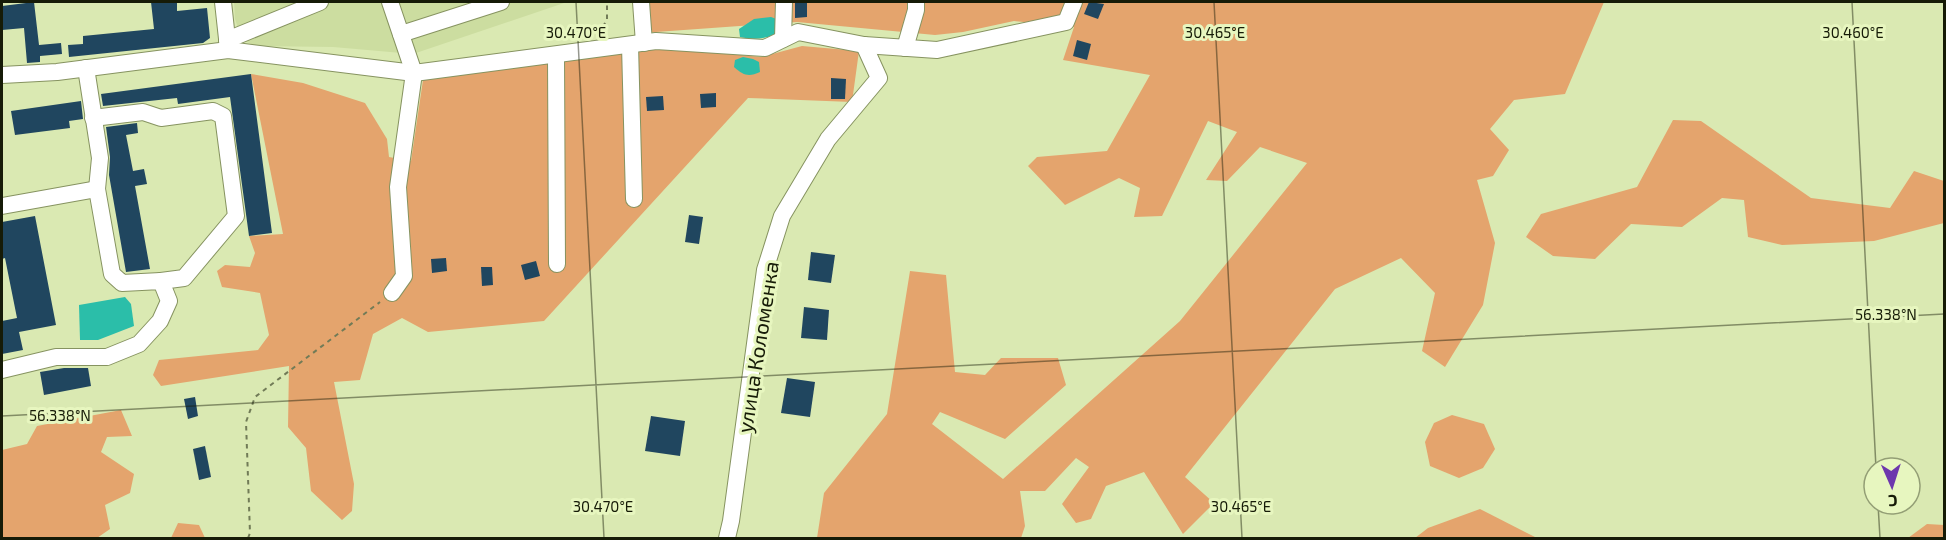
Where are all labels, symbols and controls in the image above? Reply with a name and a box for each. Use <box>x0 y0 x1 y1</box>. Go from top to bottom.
text: 30.470°E <box>546 23 606 41</box>
text: 30.465°E <box>1185 23 1245 41</box>
text: 30.460°E <box>1822 23 1884 41</box>
street label: улица Коломенка <box>731 259 784 435</box>
text: 56.338°N <box>1855 305 1917 323</box>
text: 56.338°N <box>29 406 91 424</box>
north arrow <box>1862 456 1922 516</box>
text: С <box>1888 492 1898 511</box>
text: 30.470°E <box>573 497 633 515</box>
text: 30.465°E <box>1211 497 1271 515</box>

